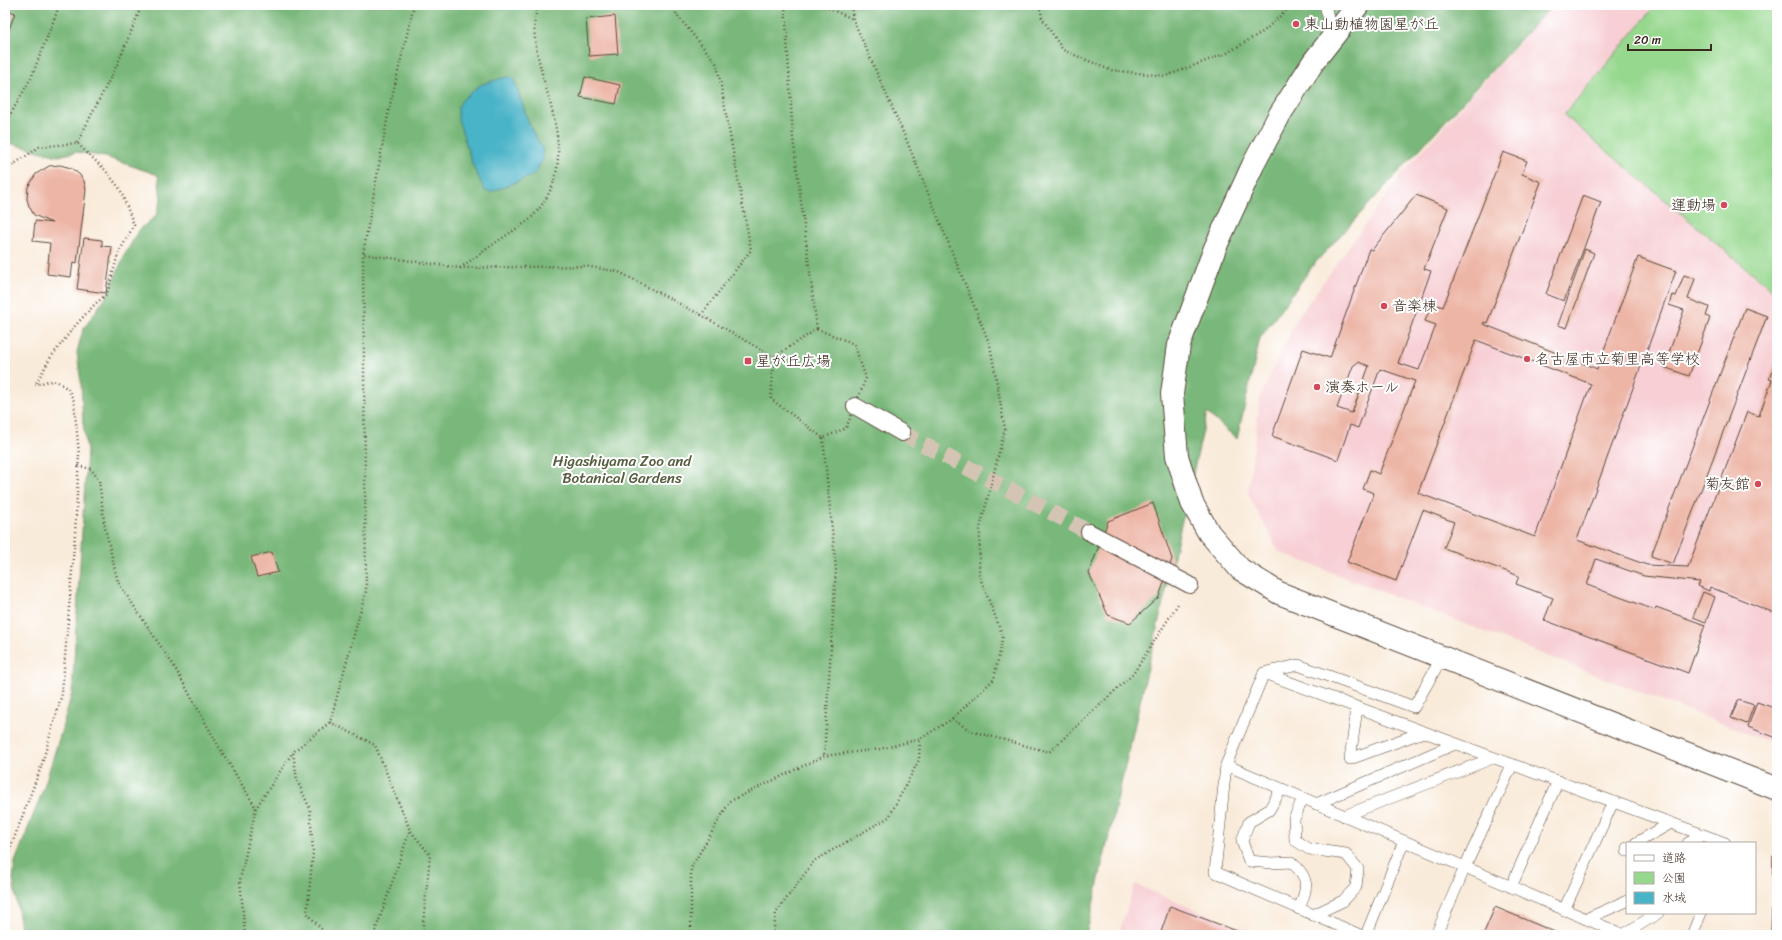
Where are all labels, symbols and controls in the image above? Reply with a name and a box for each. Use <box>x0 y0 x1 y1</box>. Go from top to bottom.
place label: 東山動植物園星が丘 <box>1304 11 1439 37</box>
marker: 東山動植物園星が丘 <box>1291 19 1301 29</box>
scale bar <box>1628 26 1711 52</box>
text: 20 m <box>1634 29 1661 51</box>
place label: 運動場 <box>1671 192 1716 218</box>
marker: 運動場 <box>1719 200 1729 210</box>
place label: 音楽棟 <box>1392 293 1437 319</box>
marker: 音楽棟 <box>1379 301 1389 311</box>
place label: 名古屋市立菊里高等学校 <box>1535 346 1700 372</box>
place label: 星が丘広場 <box>756 348 831 374</box>
marker: 名古屋市立菊里高等学校 <box>1522 354 1532 364</box>
marker: 星が丘広場 <box>743 356 753 366</box>
place label: 演奏ホール <box>1325 374 1399 400</box>
marker: 演奏ホール <box>1312 382 1322 392</box>
park label: Higashiyama Zoo and Botanical Gardens <box>553 448 692 491</box>
place label: 菊友館 <box>1705 471 1750 497</box>
marker: 菊友館 <box>1753 479 1763 489</box>
legend <box>1626 842 1756 914</box>
text: 道路 <box>1662 847 1686 869</box>
text: 公園 <box>1662 867 1686 889</box>
text: 水域 <box>1662 887 1686 909</box>

